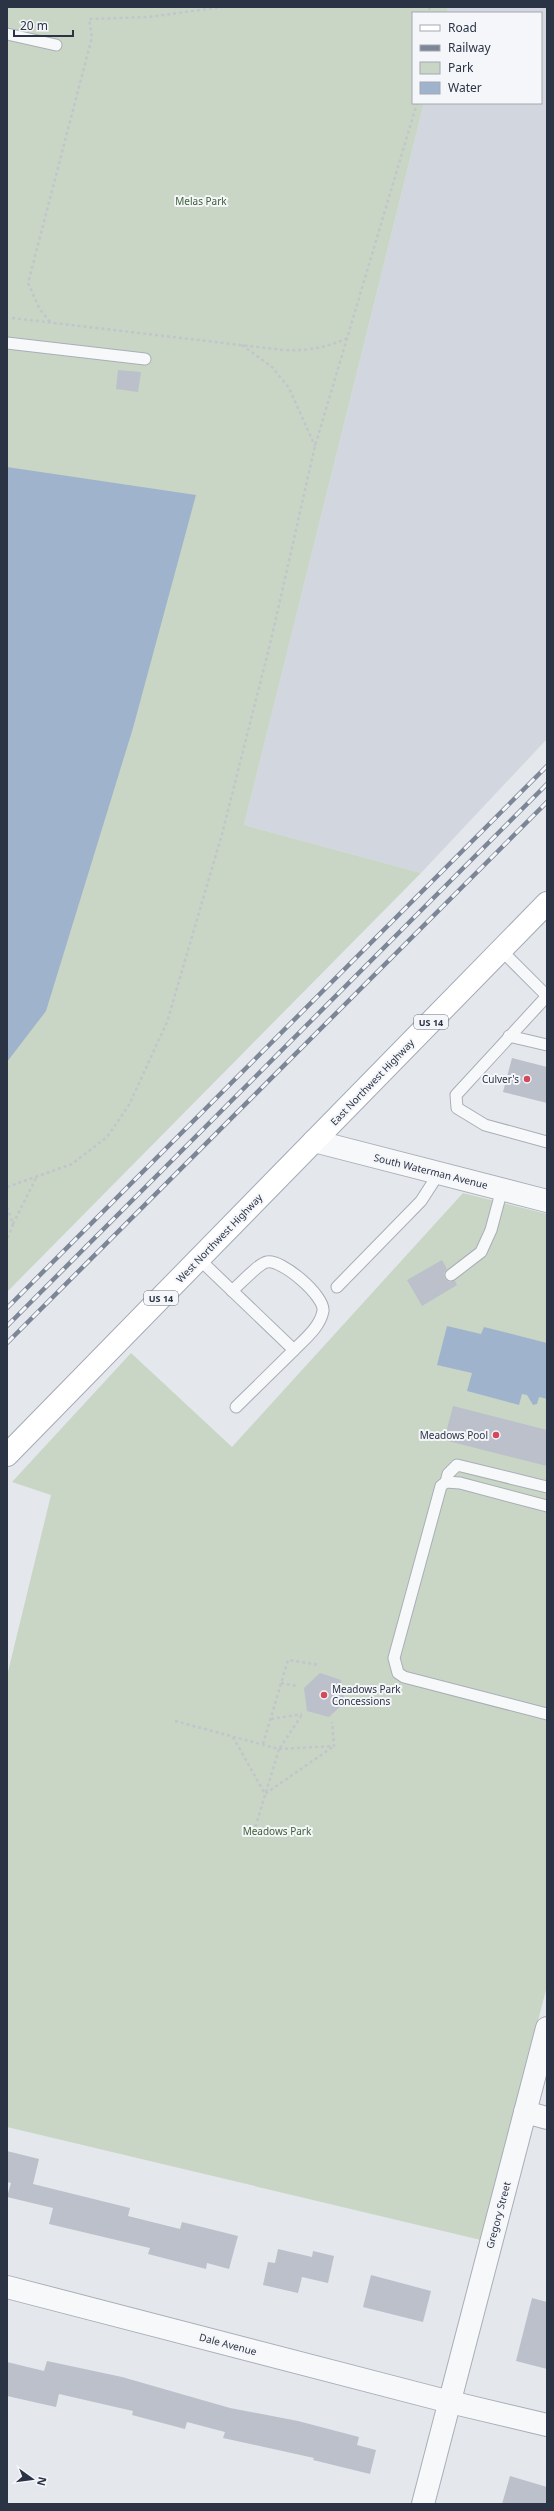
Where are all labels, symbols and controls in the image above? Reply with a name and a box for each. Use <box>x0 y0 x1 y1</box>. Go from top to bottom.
scale bar <box>14 12 73 38</box>
legend <box>412 12 542 104</box>
text: 20 m <box>20 17 48 34</box>
text: Road <box>448 19 477 36</box>
text: Railway <box>448 39 492 56</box>
text: Park <box>448 59 474 76</box>
text: Water <box>448 79 482 96</box>
park label: Melas Park <box>175 194 227 208</box>
road number: US 14 <box>414 1015 448 1029</box>
street label: East Northwest Highway <box>327 1035 418 1128</box>
place label: Culver's <box>482 1072 519 1086</box>
marker: Culver's <box>522 1074 532 1084</box>
street label: South Waterman Avenue <box>373 1150 490 1192</box>
street label: West Northwest Highway <box>173 1190 266 1286</box>
road number: US 14 <box>144 1291 178 1305</box>
place label: Meadows Pool <box>420 1428 488 1442</box>
marker: Meadows Pool <box>491 1430 501 1440</box>
place label: Meadows Park Concessions <box>332 1682 401 1708</box>
marker: Meadows Park Concessions <box>319 1690 329 1700</box>
park label: Meadows Park <box>243 1824 312 1838</box>
street label: Gregory Street <box>482 2180 514 2250</box>
street label: Dale Avenue <box>198 2330 259 2358</box>
north arrow <box>12 2459 52 2499</box>
text: N <box>34 2475 51 2488</box>

